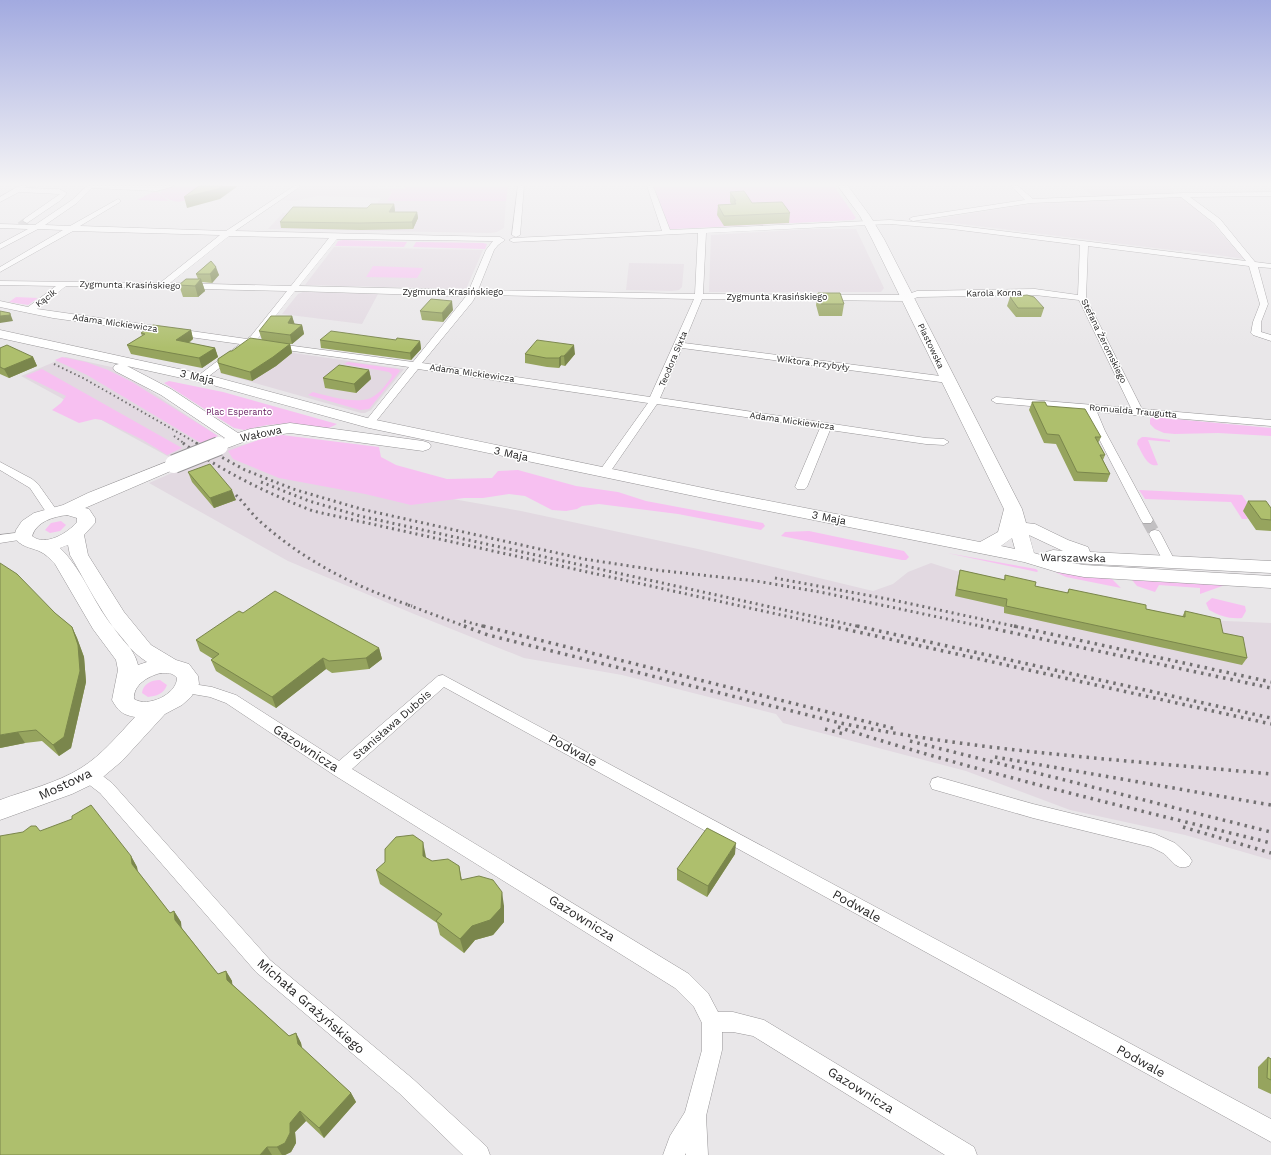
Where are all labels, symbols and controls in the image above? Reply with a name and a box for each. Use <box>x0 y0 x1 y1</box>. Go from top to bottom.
street label: Zygmunta Krasińskiego <box>79 279 181 291</box>
street label: Kącik <box>34 287 58 309</box>
street label: Zygmunta Krasińskiego <box>403 287 503 297</box>
street label: Karola Korna <box>966 288 1022 298</box>
street label: Zygmunta Krasińskiego <box>727 292 827 302</box>
street label: Stefana Żeromskiego <box>1079 297 1130 385</box>
street label: Adama Mickiewicza <box>72 312 158 334</box>
street label: Piastowska <box>916 322 946 370</box>
street label: Teodora Sixta <box>657 330 689 388</box>
street label: Wiktora Przybyły <box>776 354 850 372</box>
street label: Adama Mickiewicza <box>429 362 515 384</box>
street label: 3 Maja <box>179 367 215 387</box>
street label: Romualda Traugutta <box>1089 402 1177 420</box>
park label: Plac Esperanto <box>206 407 272 417</box>
street label: Adama Mickiewicza <box>749 410 835 432</box>
street label: Wałowa <box>239 423 283 445</box>
street label: 3 Maja <box>493 444 529 464</box>
street label: 3 Maja <box>811 508 847 528</box>
street label: Warszawska <box>1040 551 1106 565</box>
street label: Stanisława Dubois <box>350 687 434 762</box>
street label: Gazownicza <box>270 721 342 775</box>
street label: Podwale <box>546 731 600 769</box>
street label: Mostowa <box>36 765 94 803</box>
street label: Podwale <box>830 887 884 925</box>
street label: Gazownicza <box>546 892 618 945</box>
street label: Michała Grażyńskiego <box>254 955 368 1057</box>
street label: Podwale <box>1114 1042 1168 1080</box>
street label: Gazownicza <box>825 1064 897 1117</box>

